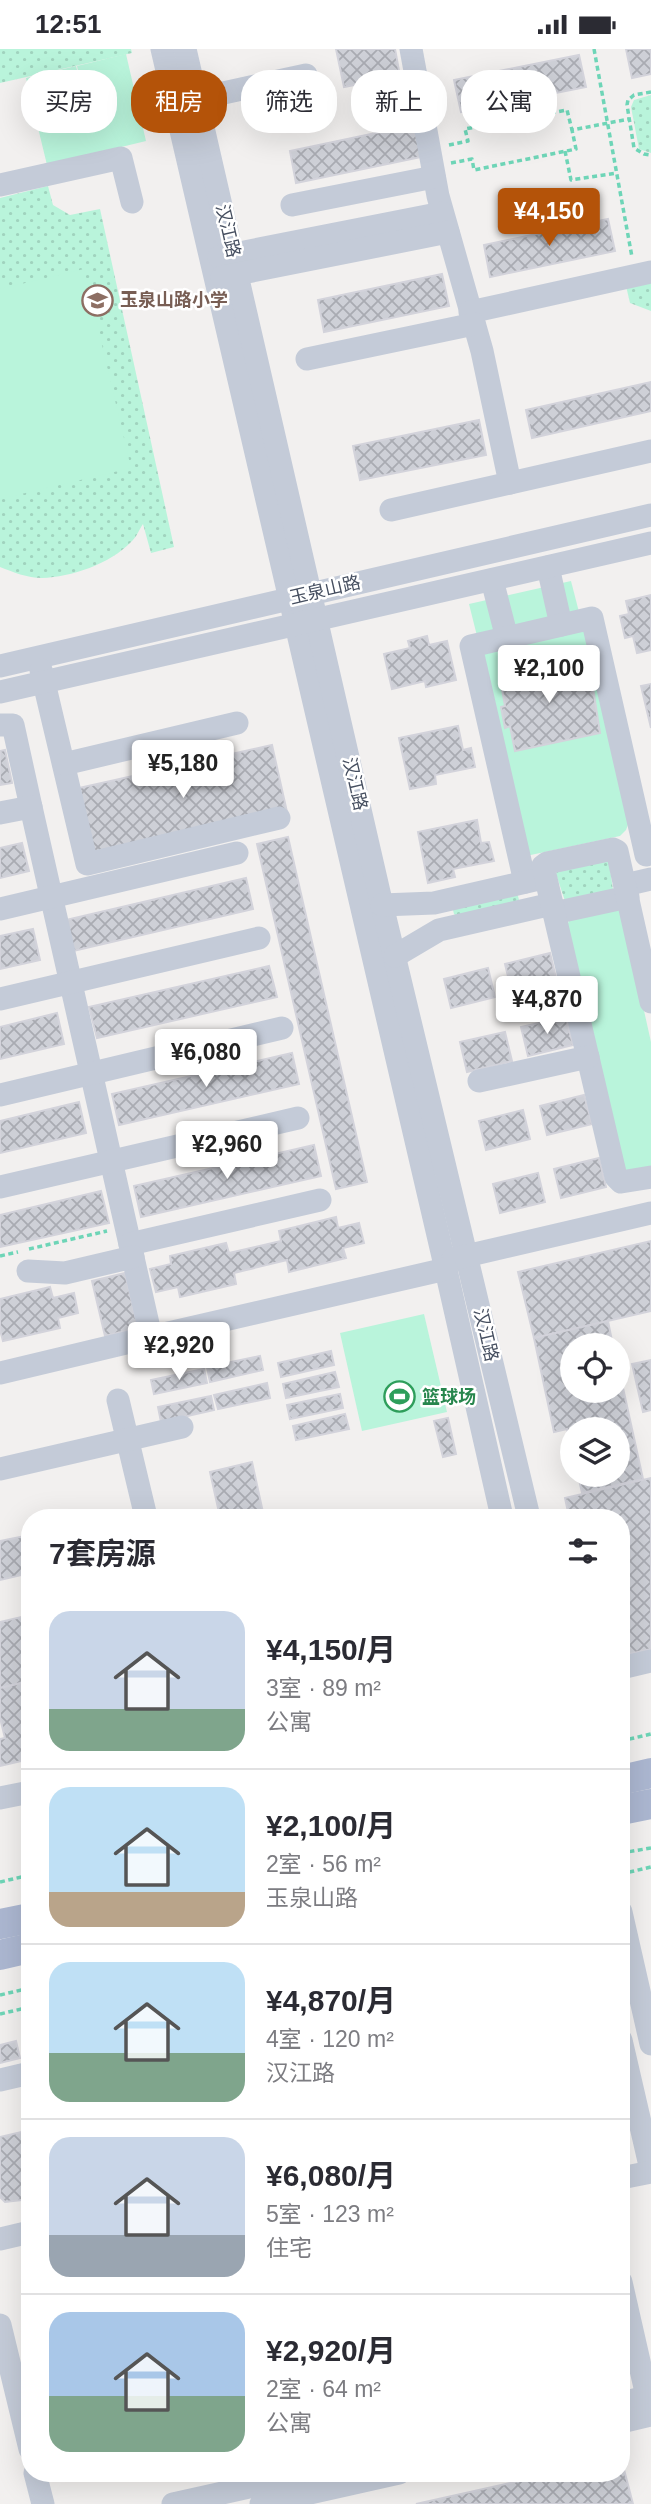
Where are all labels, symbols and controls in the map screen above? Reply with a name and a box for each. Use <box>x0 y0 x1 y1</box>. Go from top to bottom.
text: 12:51 <box>35 9 102 39</box>
chip: 买房 <box>21 70 117 133</box>
chip: 租房 <box>131 70 227 133</box>
chip: 筛选 <box>241 70 337 133</box>
chip: 新上 <box>351 70 447 133</box>
chip: 公寓 <box>461 70 557 133</box>
pin: ¥4,150 <box>492 189 606 248</box>
text: ¥4,150 <box>514 198 584 224</box>
street label: 汉江路 <box>212 202 244 260</box>
school or university icon: 玉泉山路小学 <box>80 283 114 317</box>
place label: 玉泉山路小学 <box>120 290 228 310</box>
street label: 玉泉山路 <box>288 572 362 608</box>
pin: ¥2,100 <box>492 645 606 705</box>
text: ¥2,100 <box>514 655 584 681</box>
pin: ¥5,180 <box>126 741 240 800</box>
text: ¥5,180 <box>148 750 218 776</box>
street label: 汉江路 <box>339 755 371 813</box>
pin: ¥4,870 <box>490 977 604 1036</box>
text: ¥4,870 <box>512 986 582 1012</box>
pin: ¥6,080 <box>149 1030 263 1089</box>
text: ¥6,080 <box>171 1039 241 1065</box>
pin: ¥2,960 <box>170 1121 284 1181</box>
text: ¥2,960 <box>192 1131 262 1157</box>
street label: 汉江路 <box>470 1306 502 1364</box>
pin: ¥2,920 <box>122 1323 236 1382</box>
text: ¥2,920 <box>144 1332 214 1358</box>
map controls <box>560 1333 630 1487</box>
button: locate <box>560 1333 630 1403</box>
sports icon: 篮球场 <box>382 1380 416 1414</box>
place label: 篮球场 <box>422 1387 476 1407</box>
button: layers <box>560 1417 630 1487</box>
icon: filters <box>564 1532 602 1570</box>
text: 7套房源 <box>49 1537 156 1570</box>
text: ¥4,150/月 <box>266 1633 396 1666</box>
icon: home <box>105 1639 189 1723</box>
text: 3室 · 89 m² <box>266 1675 381 1701</box>
text: 公寓 <box>266 1709 312 1735</box>
text: ¥2,100/月 <box>266 1809 396 1842</box>
icon: home <box>105 1815 189 1899</box>
text: 2室 · 56 m² <box>266 1851 381 1877</box>
text: 玉泉山路 <box>266 1885 358 1911</box>
text: ¥4,870/月 <box>266 1984 396 2017</box>
icon: home <box>105 1990 189 2074</box>
text: 4室 · 120 m² <box>266 2026 394 2052</box>
text: 汉江路 <box>266 2060 335 2086</box>
text: ¥6,080/月 <box>266 2159 396 2192</box>
icon: home <box>105 2165 189 2249</box>
text: 5室 · 123 m² <box>266 2201 394 2227</box>
text: 住宅 <box>266 2235 312 2261</box>
text: ¥2,920/月 <box>266 2334 396 2367</box>
icon: home <box>105 2340 189 2424</box>
text: 2室 · 64 m² <box>266 2376 381 2402</box>
text: 公寓 <box>266 2410 312 2436</box>

